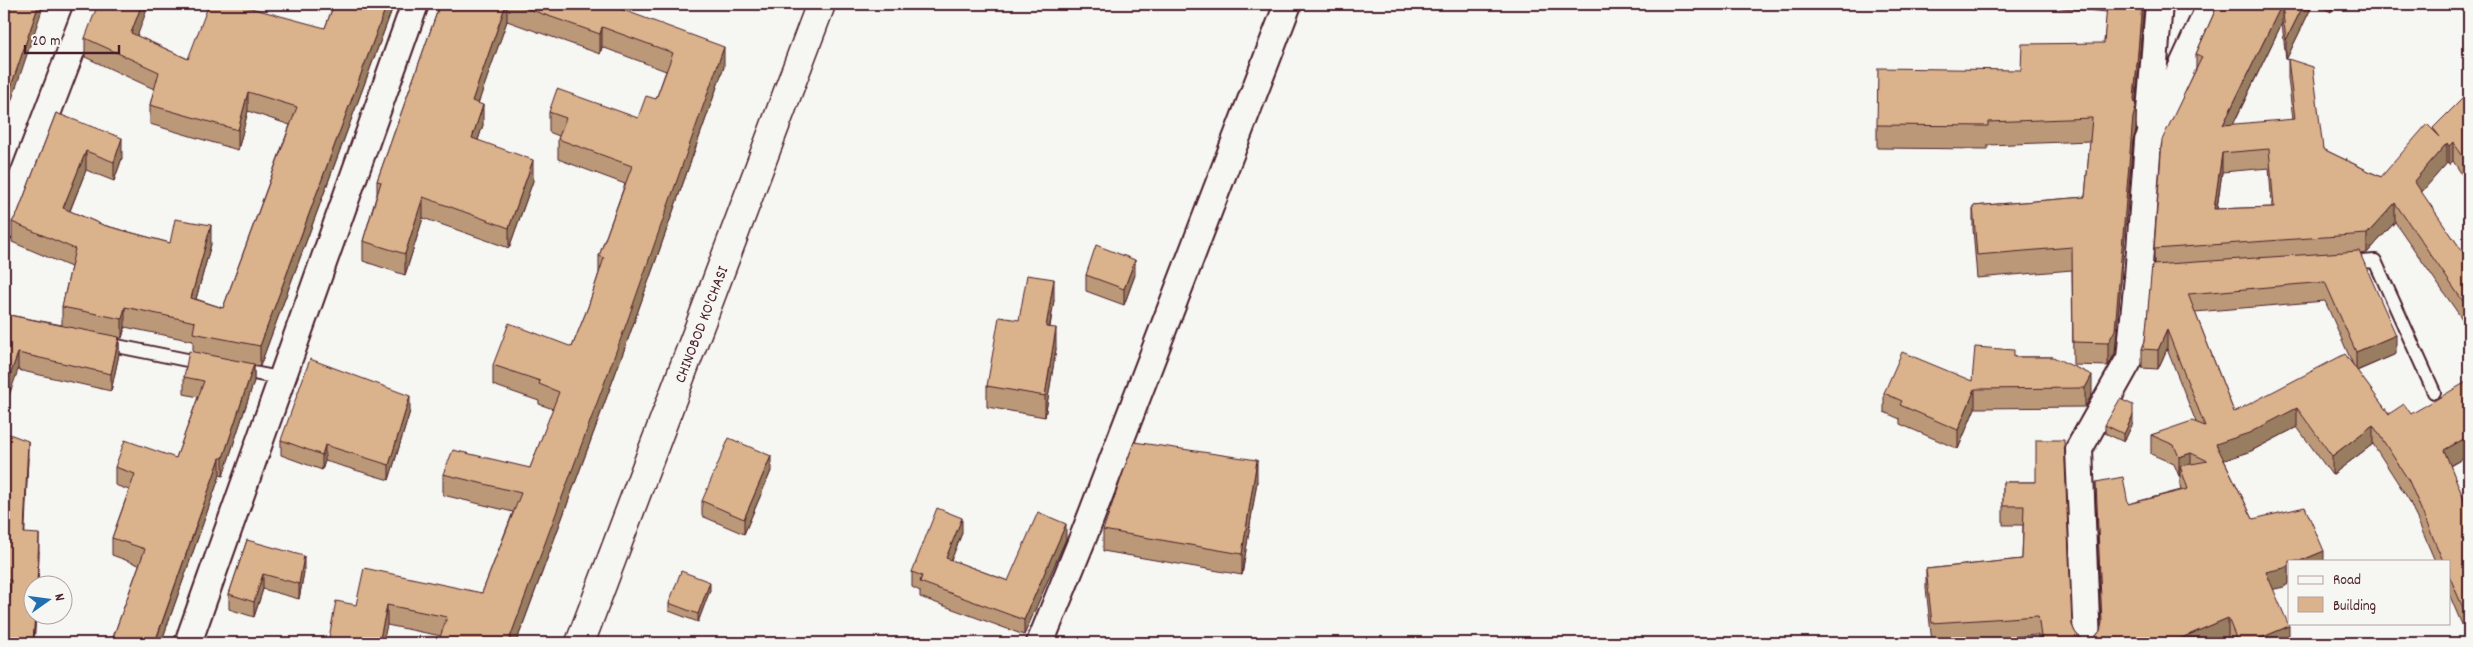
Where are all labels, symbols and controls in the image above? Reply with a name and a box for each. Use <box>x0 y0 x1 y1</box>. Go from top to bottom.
scale bar <box>25 22 119 54</box>
text: 20 m <box>32 31 60 53</box>
street label: CHINOBOD KO'CHASI <box>669 263 735 387</box>
legend <box>2288 560 2450 624</box>
text: Road <box>2333 570 2361 592</box>
north arrow <box>22 574 72 624</box>
text: N <box>48 592 69 603</box>
text: Building <box>2333 596 2376 618</box>

